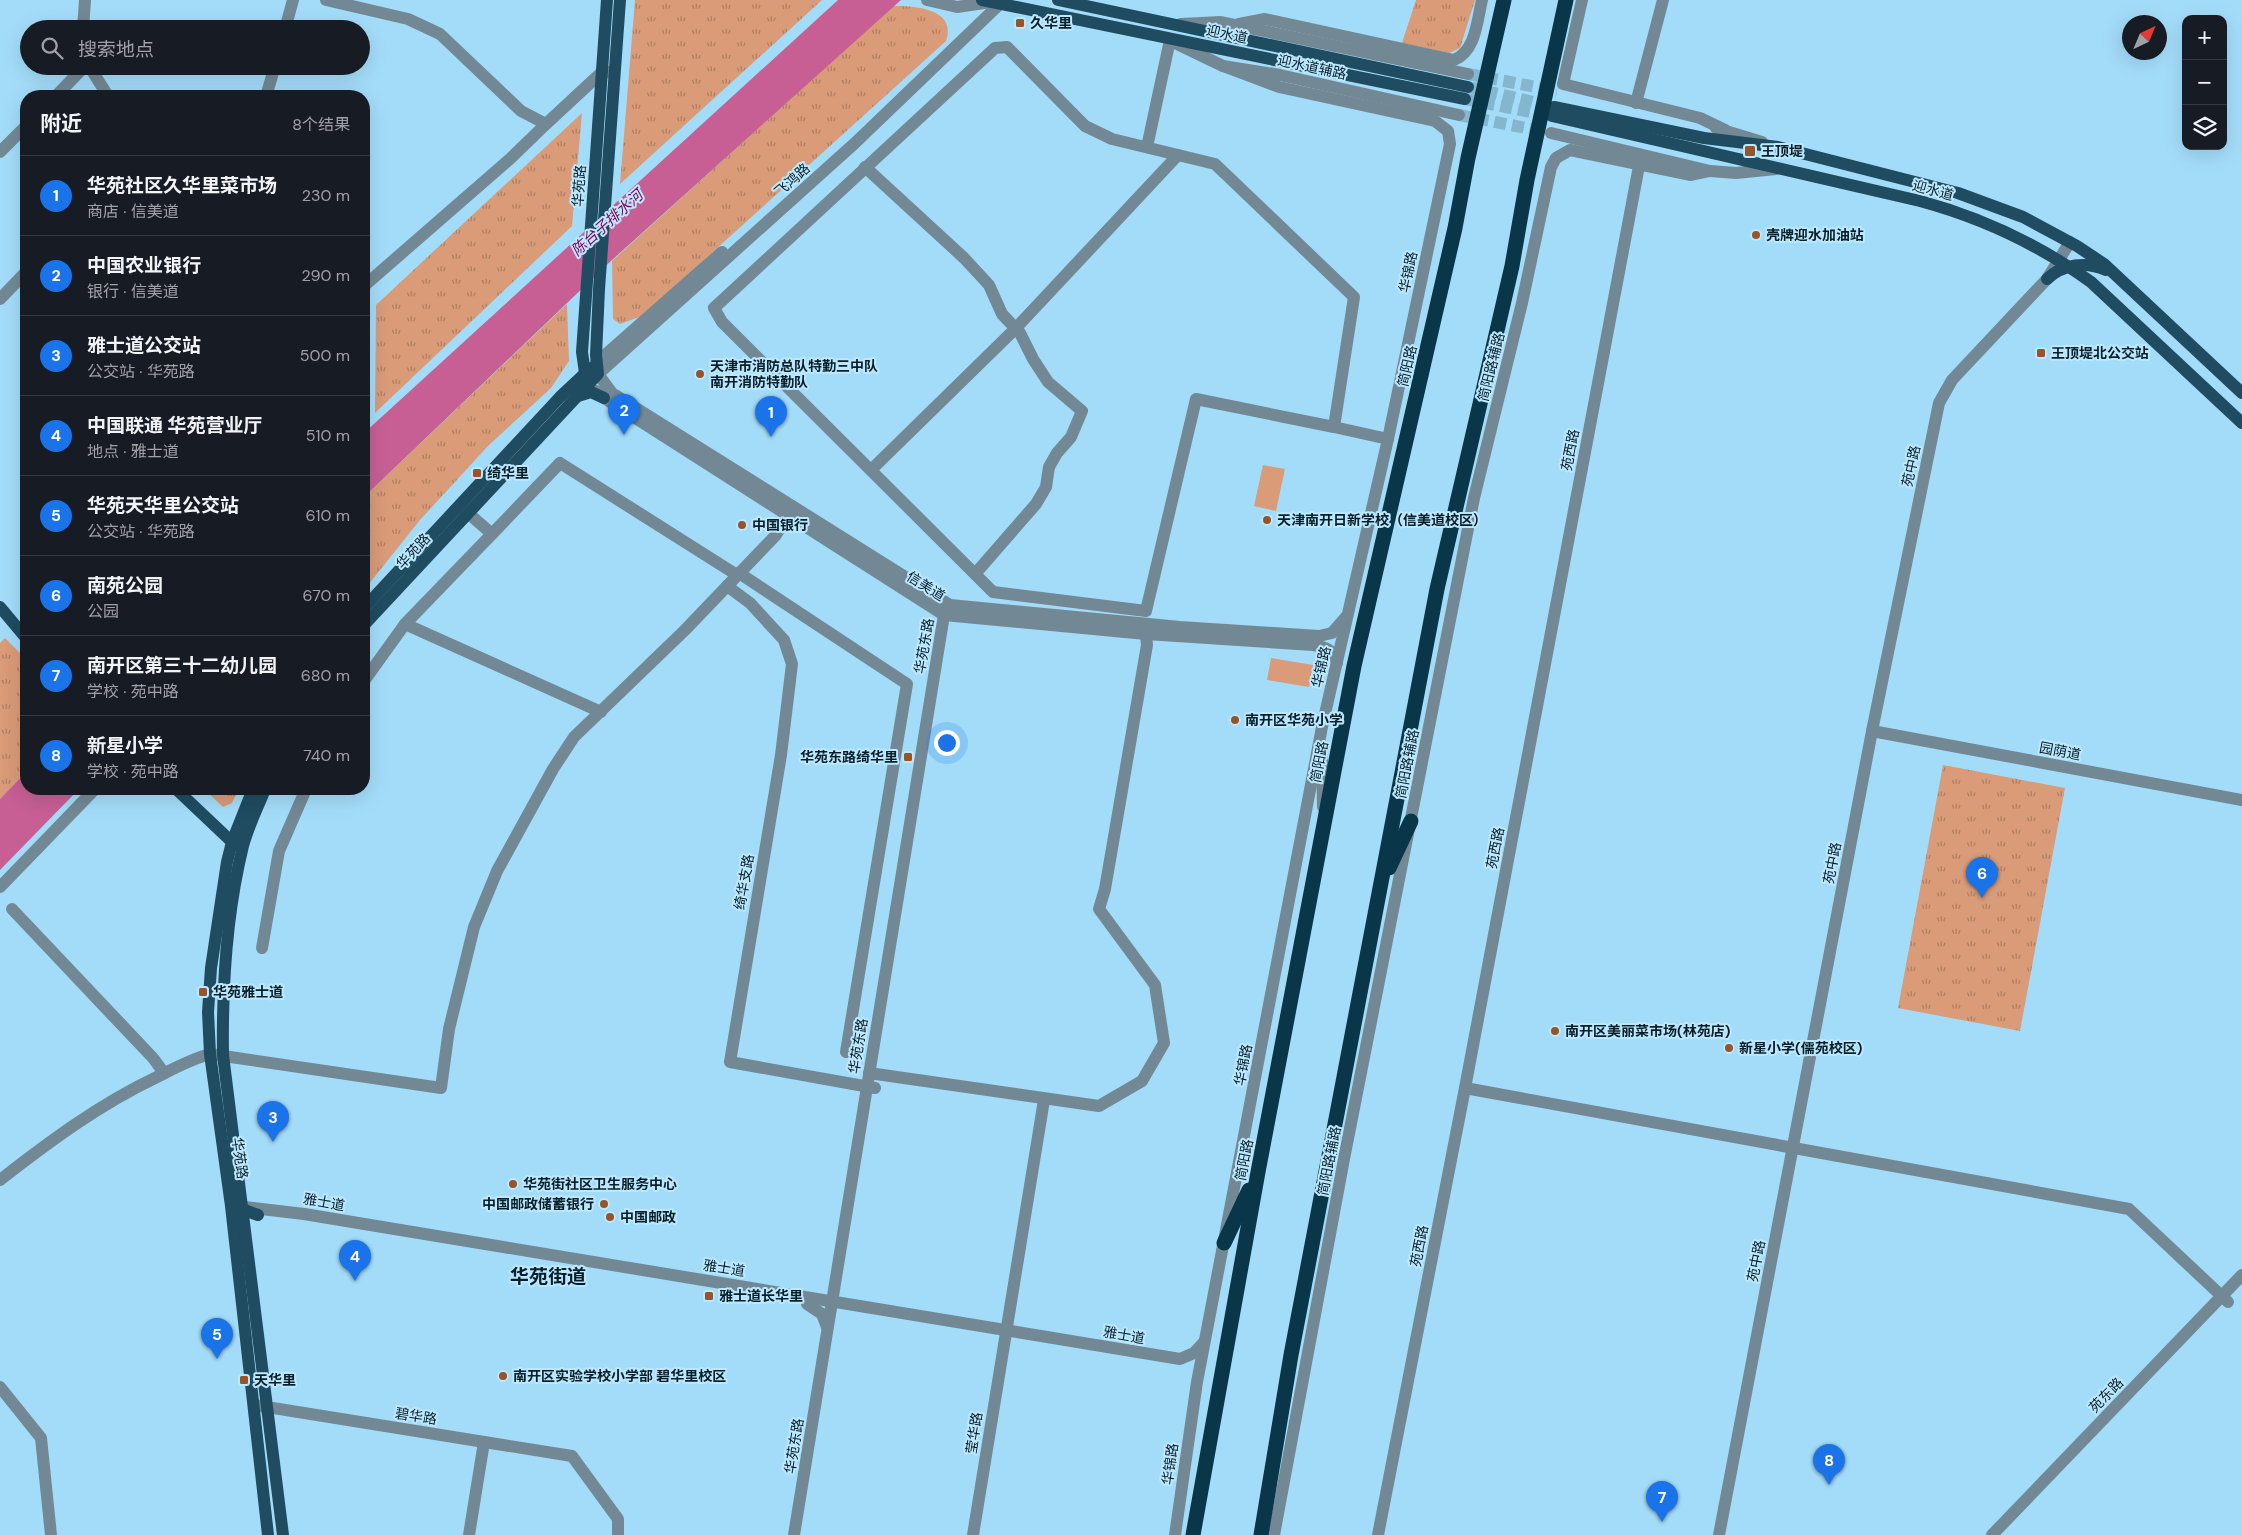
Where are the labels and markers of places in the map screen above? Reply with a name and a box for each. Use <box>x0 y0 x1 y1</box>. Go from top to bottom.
place label: 久华里 <box>1030 14 1072 32</box>
marker: 久华里 <box>1014 17 1026 29</box>
place label: 王顶堤 <box>1761 142 1803 160</box>
marker: 王顶堤 <box>1743 144 1757 158</box>
place label: 壳牌迎水加油站 <box>1766 226 1864 244</box>
marker: 壳牌迎水加油站 <box>1750 229 1762 241</box>
place label: 王顶堤北公交站 <box>2051 344 2149 362</box>
marker: 王顶堤北公交站 <box>2035 347 2047 359</box>
place label: 天津市消防总队特勤三中队 南开消防特勤队 <box>710 357 878 391</box>
marker: 天津市消防总队特勤三中队 南开消防特勤队 <box>694 368 706 380</box>
pin: 2 <box>608 394 640 435</box>
pin: 1 <box>755 396 787 437</box>
place label: 绮华里 <box>487 464 529 482</box>
marker: 绮华里 <box>471 467 483 479</box>
place label: 天津南开日新学校（信美道校区） <box>1277 511 1487 529</box>
marker: 天津南开日新学校（信美道校区） <box>1261 514 1273 526</box>
place label: 中国银行 <box>752 516 808 534</box>
marker: 中国银行 <box>736 519 748 531</box>
place label: 南开区华苑小学 <box>1245 711 1343 729</box>
marker: 南开区华苑小学 <box>1229 714 1241 726</box>
place label: 华苑东路绮华里 <box>800 748 898 766</box>
marker: 华苑东路绮华里 <box>902 751 914 763</box>
pin: 6 <box>1966 857 1998 898</box>
place label: 华苑雅士道 <box>213 983 283 1001</box>
marker: 华苑雅士道 <box>197 986 209 998</box>
place label: 南开区美丽菜市场(林苑店) <box>1565 1022 1731 1040</box>
marker: 南开区美丽菜市场(林苑店) <box>1549 1025 1561 1037</box>
place label: 新星小学(儒苑校区) <box>1739 1039 1863 1057</box>
marker: 新星小学(儒苑校区) <box>1723 1042 1735 1054</box>
pin: 3 <box>257 1101 289 1142</box>
place label: 华苑街社区卫生服务中心 <box>523 1175 677 1193</box>
marker: 华苑街社区卫生服务中心 <box>507 1178 519 1190</box>
place label: 中国邮政储蓄银行 <box>482 1195 594 1213</box>
marker: 中国邮政储蓄银行 <box>598 1198 610 1210</box>
place label: 中国邮政 <box>620 1208 676 1226</box>
marker: 中国邮政 <box>604 1211 616 1223</box>
pin: 4 <box>339 1240 371 1281</box>
place label: 雅士道长华里 <box>719 1287 803 1305</box>
marker: 雅士道长华里 <box>703 1290 715 1302</box>
pin: 5 <box>201 1318 233 1359</box>
place label: 南开区实验学校小学部 碧华里校区 <box>513 1367 726 1385</box>
marker: 南开区实验学校小学部 碧华里校区 <box>497 1370 509 1382</box>
place label: 天华里 <box>254 1371 296 1389</box>
marker: 天华里 <box>238 1374 250 1386</box>
pin: 8 <box>1813 1444 1845 1485</box>
pin: 7 <box>1646 1481 1678 1522</box>

